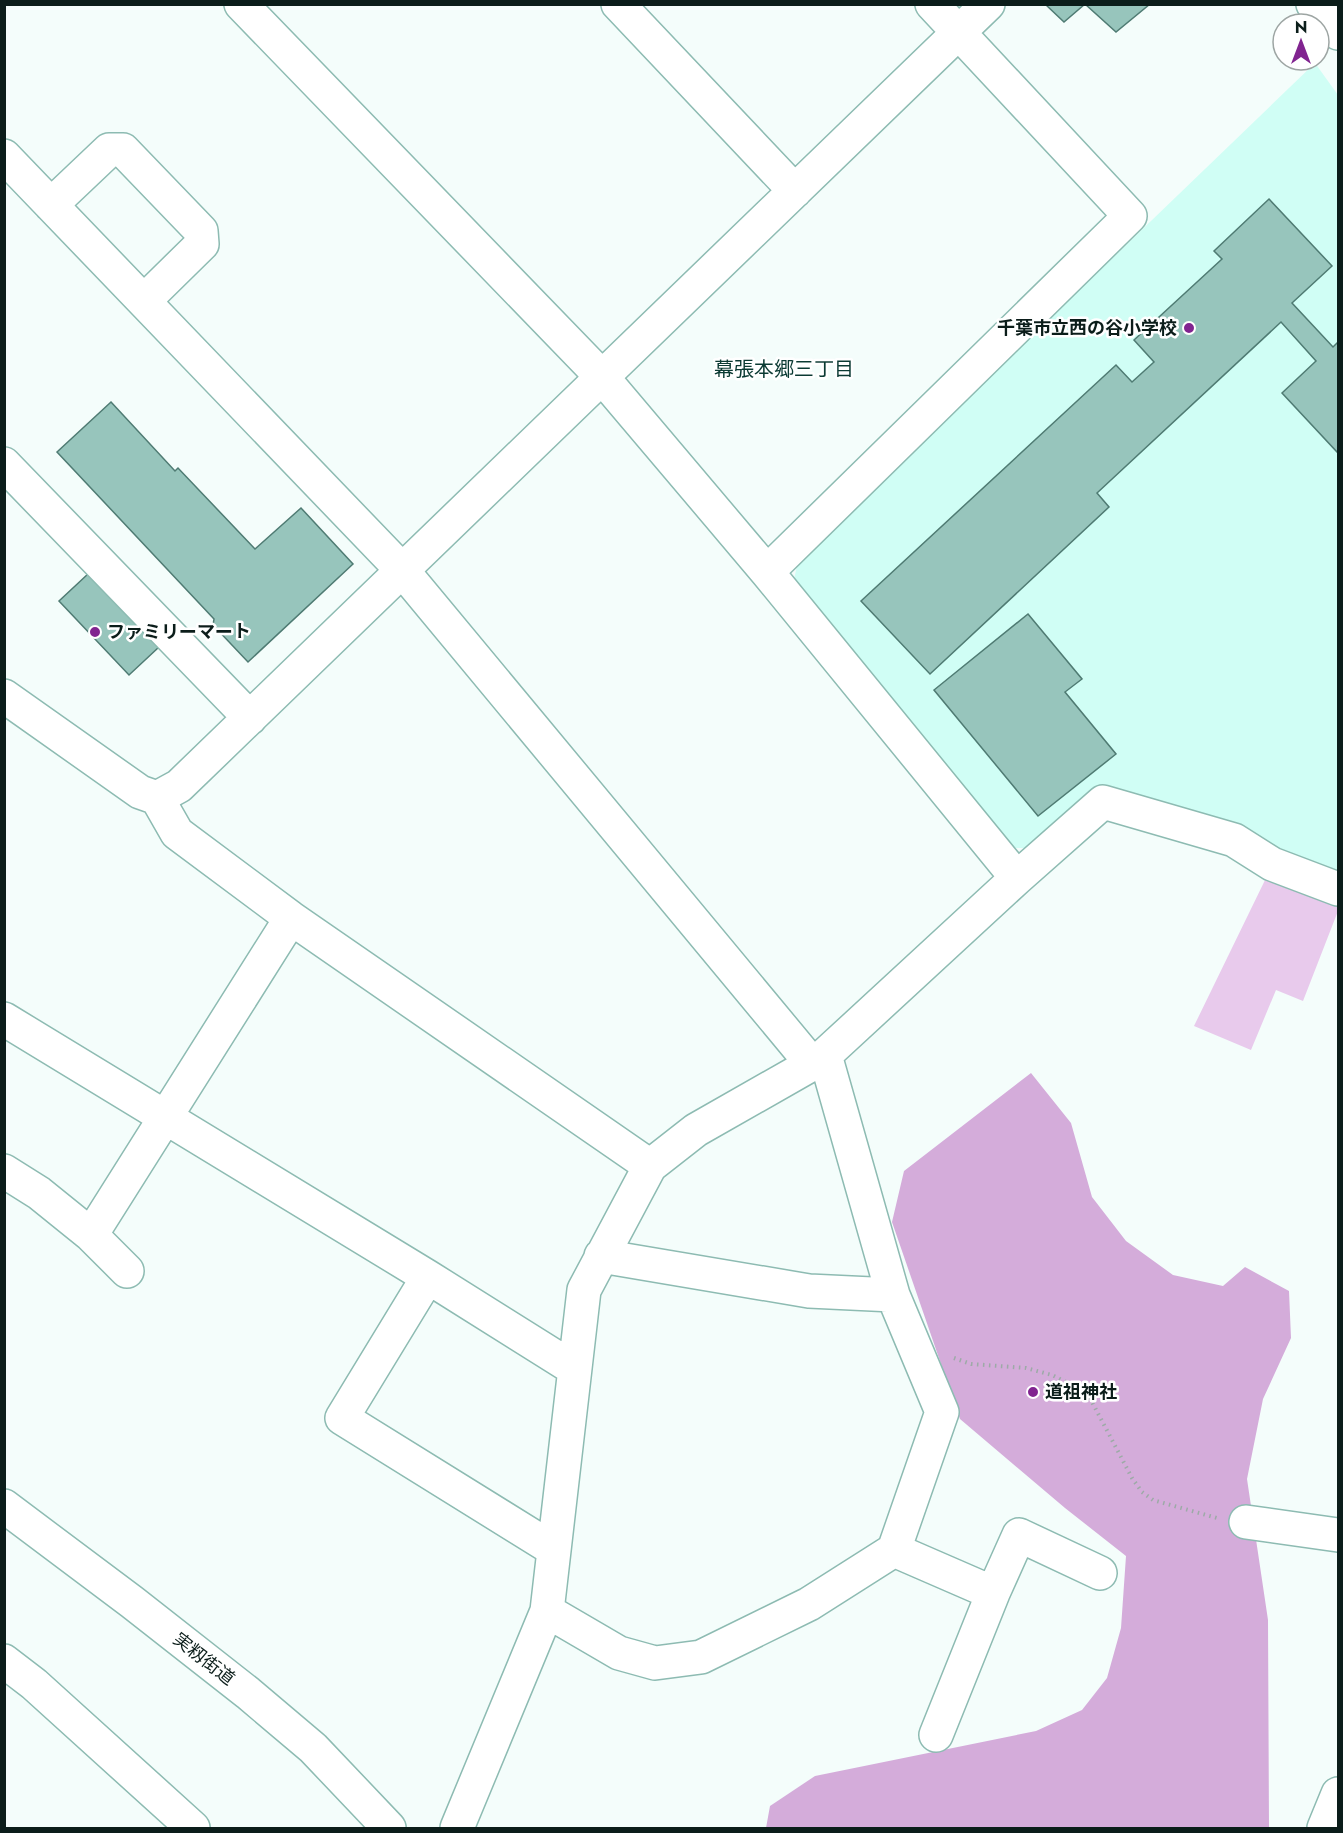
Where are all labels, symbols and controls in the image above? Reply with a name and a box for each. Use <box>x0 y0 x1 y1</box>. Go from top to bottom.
north arrow <box>1271 12 1331 72</box>
text: N <box>1295 16 1307 39</box>
place label: 千葉市立西の谷小学校 <box>997 315 1177 341</box>
marker: 千葉市立西の谷小学校 <box>1182 321 1196 335</box>
district label: 幕張本郷三丁目 <box>714 355 854 384</box>
place label: ファミリーマート <box>107 619 251 645</box>
marker: ファミリーマート <box>88 625 102 639</box>
place label: 道祖神社 <box>1045 1379 1117 1405</box>
marker: 道祖神社 <box>1026 1385 1040 1399</box>
street label: 実籾街道 <box>168 1627 240 1691</box>

